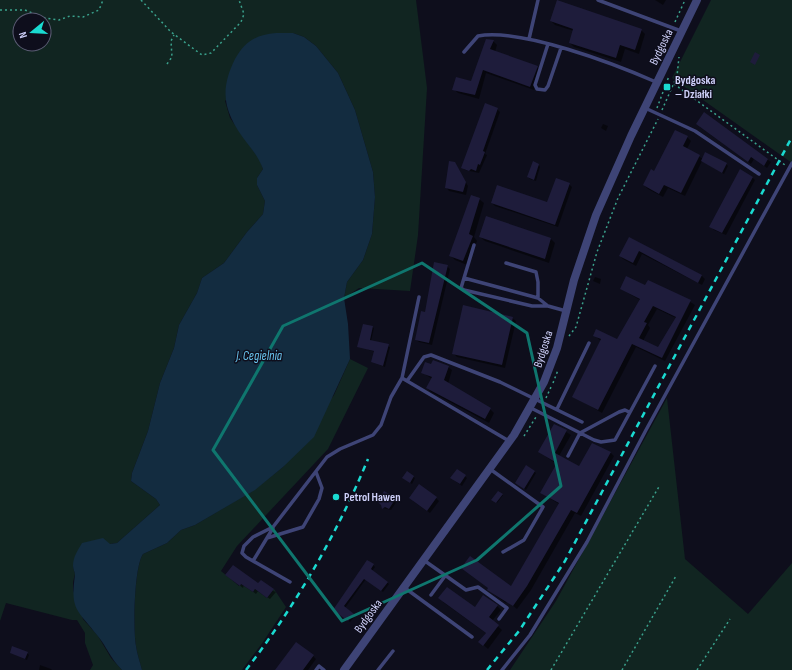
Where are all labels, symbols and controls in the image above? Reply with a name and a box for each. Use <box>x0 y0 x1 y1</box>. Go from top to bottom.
north arrow <box>12 12 52 52</box>
street label: Bydgoska <box>646 27 677 68</box>
text: N <box>16 30 30 40</box>
place label: Bydgoska – Działki <box>675 73 716 102</box>
marker: Bydgoska – Działki <box>662 82 672 92</box>
street label: Bydgoska <box>530 328 557 370</box>
water label: J. Cegielnia <box>235 348 283 364</box>
place label: Petrol Hawen <box>344 490 401 505</box>
marker: Petrol Hawen <box>331 492 341 502</box>
street label: Bydgoska <box>351 596 386 636</box>

